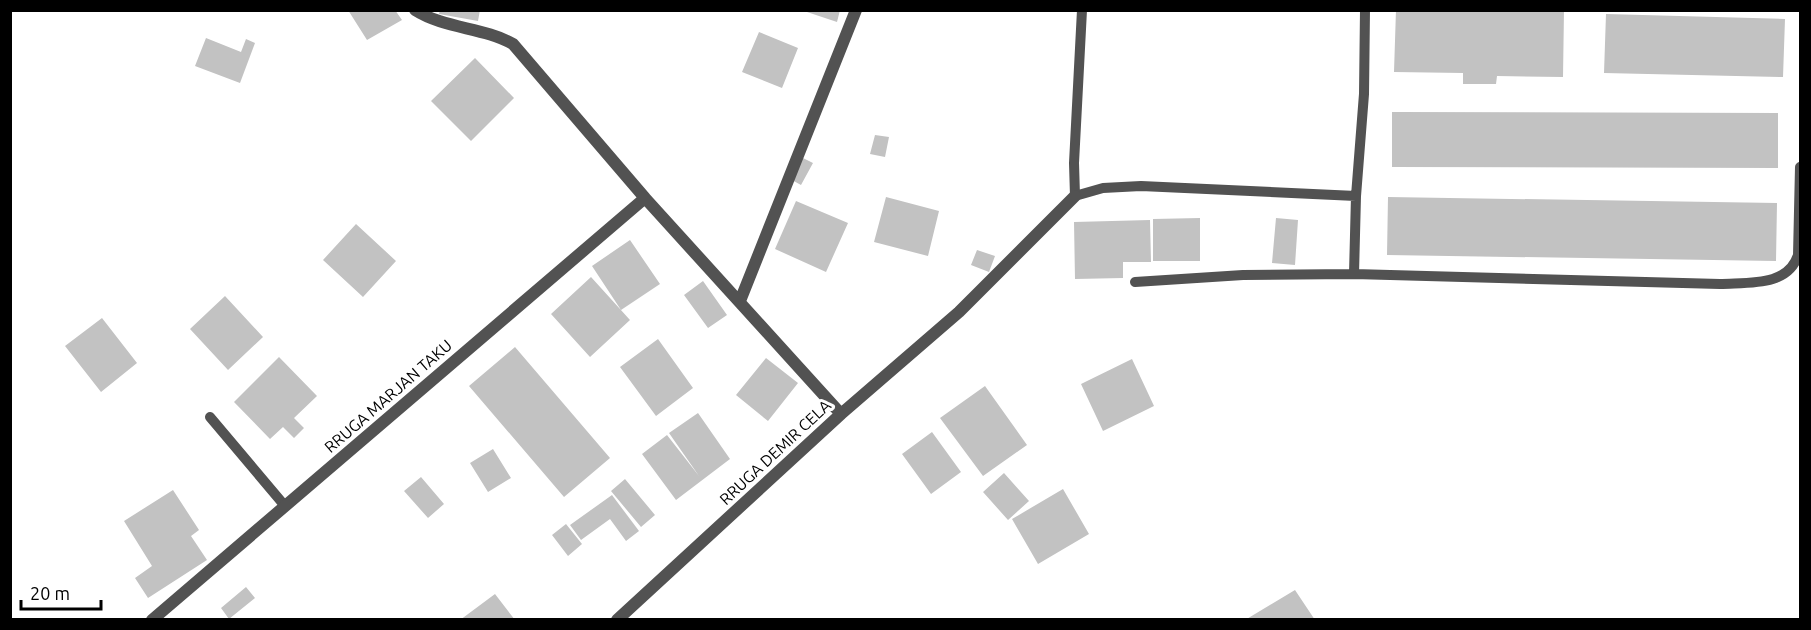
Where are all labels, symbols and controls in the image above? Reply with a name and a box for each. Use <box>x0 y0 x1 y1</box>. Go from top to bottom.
street label: RRUGA MARJAN TAKU <box>321 336 455 456</box>
street label: RRUGA DEMIR CELA <box>716 395 835 508</box>
scale bar <box>21 573 100 611</box>
text: 20 m <box>30 583 70 603</box>

